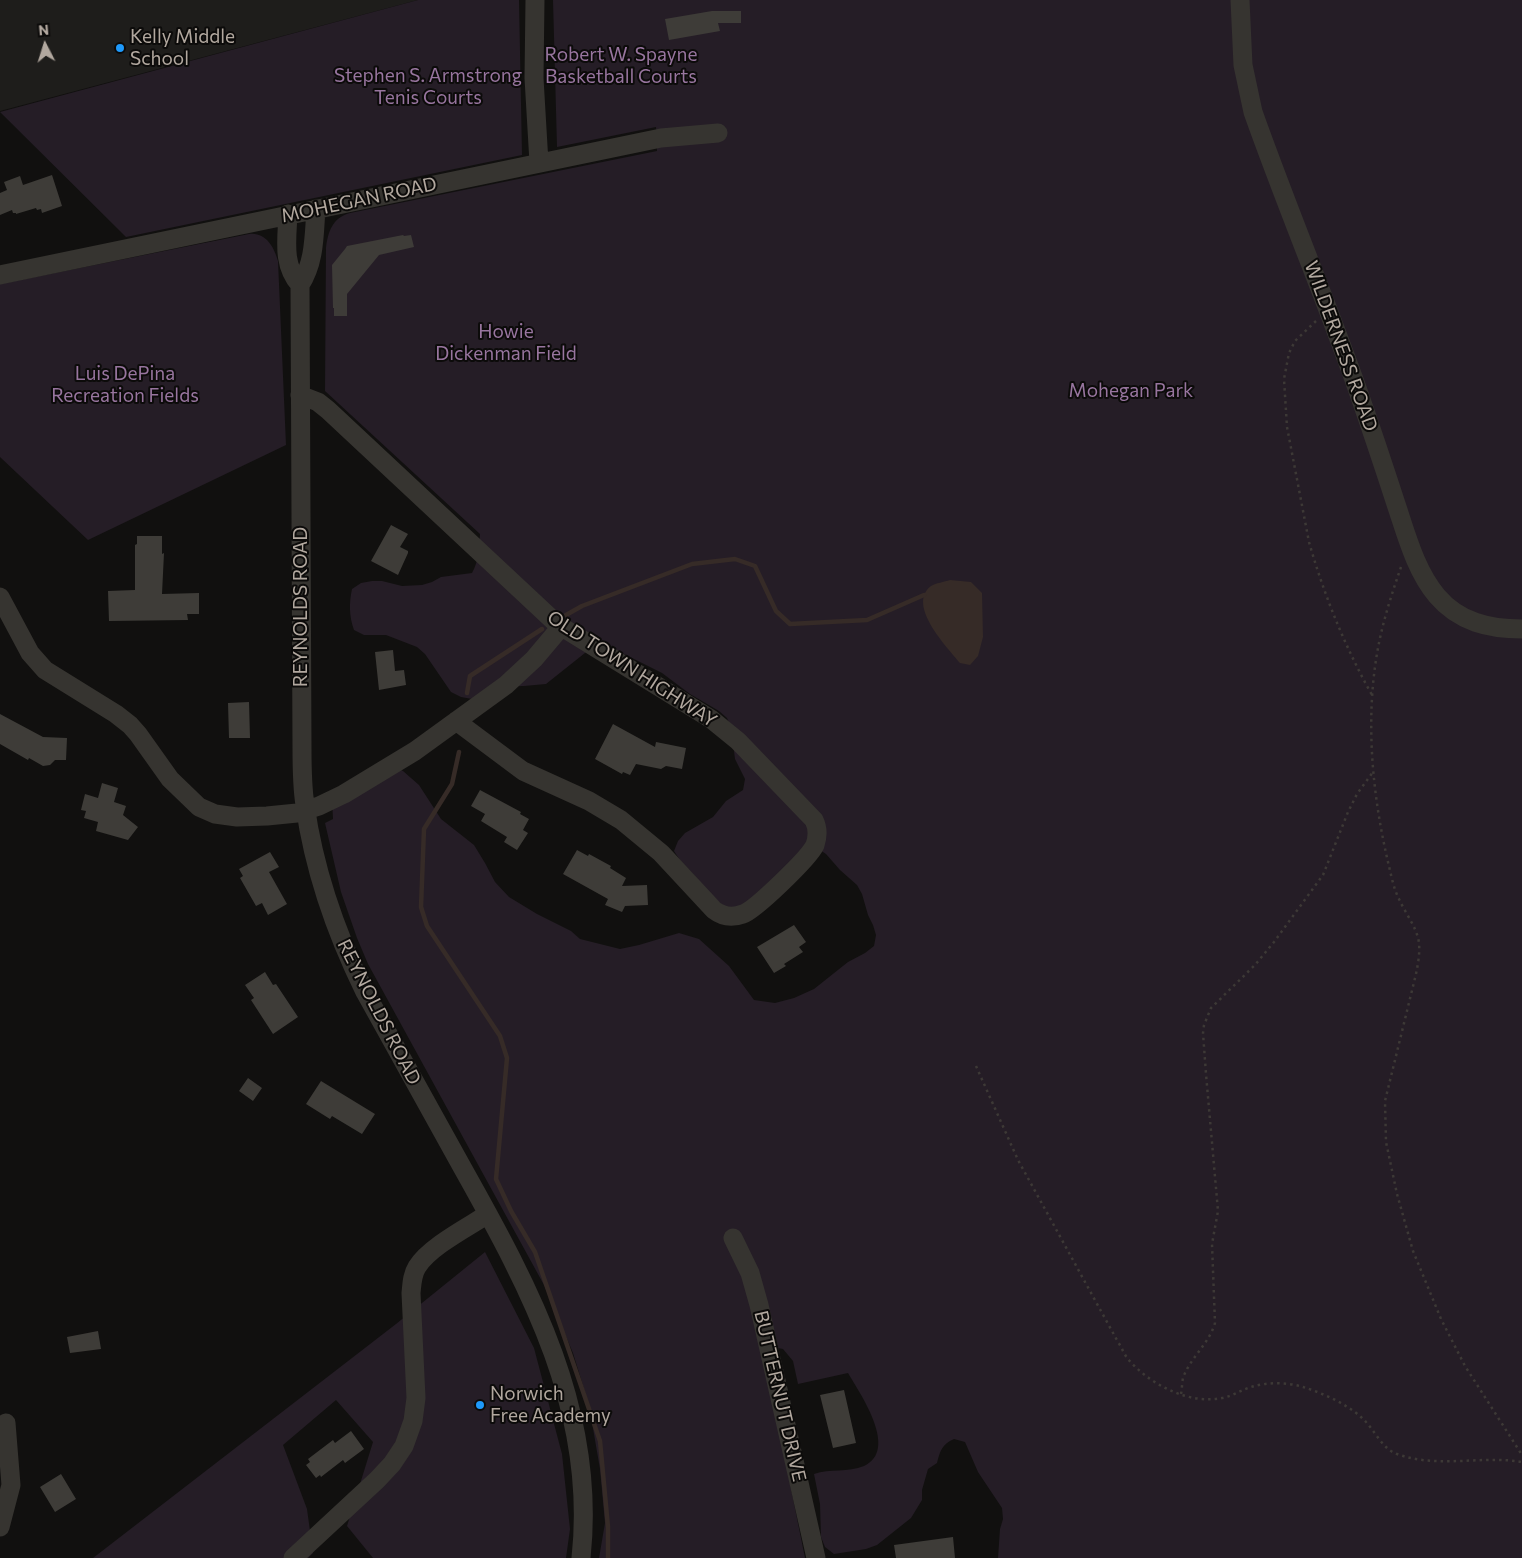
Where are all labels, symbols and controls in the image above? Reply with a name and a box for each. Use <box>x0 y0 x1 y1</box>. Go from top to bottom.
north arrow <box>20 20 70 70</box>
text: N <box>38 21 50 38</box>
place label: Kelly Middle School <box>130 26 235 70</box>
marker: Kelly Middle School <box>114 42 126 54</box>
park label: Robert W. Spayne Basketball Courts <box>545 44 697 88</box>
park label: Stephen S. Armstrong Tenis Courts <box>334 65 522 109</box>
street label: MOHEGAN ROAD <box>279 172 439 228</box>
street label: WILDERNESS ROAD <box>1300 258 1382 434</box>
park label: Howie Dickenman Field <box>435 321 577 365</box>
park label: Luis DePina Recreation Fields <box>51 363 199 407</box>
park label: Mohegan Park <box>1069 380 1193 402</box>
street label: REYNOLDS ROAD <box>290 527 312 687</box>
street label: OLD TOWN HIGHWAY <box>543 606 721 732</box>
street label: REYNOLDS ROAD <box>332 935 426 1089</box>
street label: BUTTERNUT DRIVE <box>749 1308 811 1484</box>
place label: Norwich Free Academy <box>490 1383 611 1427</box>
marker: Norwich Free Academy <box>474 1399 486 1411</box>

